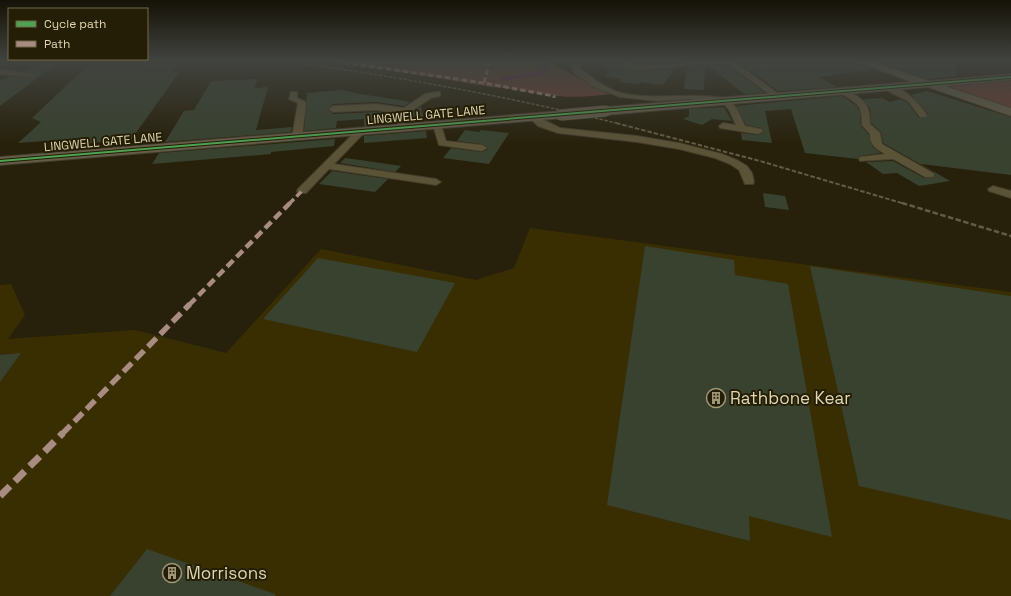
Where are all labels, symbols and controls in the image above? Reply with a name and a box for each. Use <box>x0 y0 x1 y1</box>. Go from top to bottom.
legend <box>8 8 148 60</box>
text: Cycle path <box>44 16 106 32</box>
text: Path <box>44 36 70 52</box>
street label: LINGWELL GATE LANE <box>366 102 486 128</box>
street label: LINGWELL GATE LANE <box>43 129 163 155</box>
building icon: Rathbone Kear <box>705 387 727 409</box>
place label: Rathbone Kear <box>730 387 851 409</box>
building icon: Morrisons <box>161 562 183 584</box>
place label: Morrisons <box>186 562 267 584</box>

